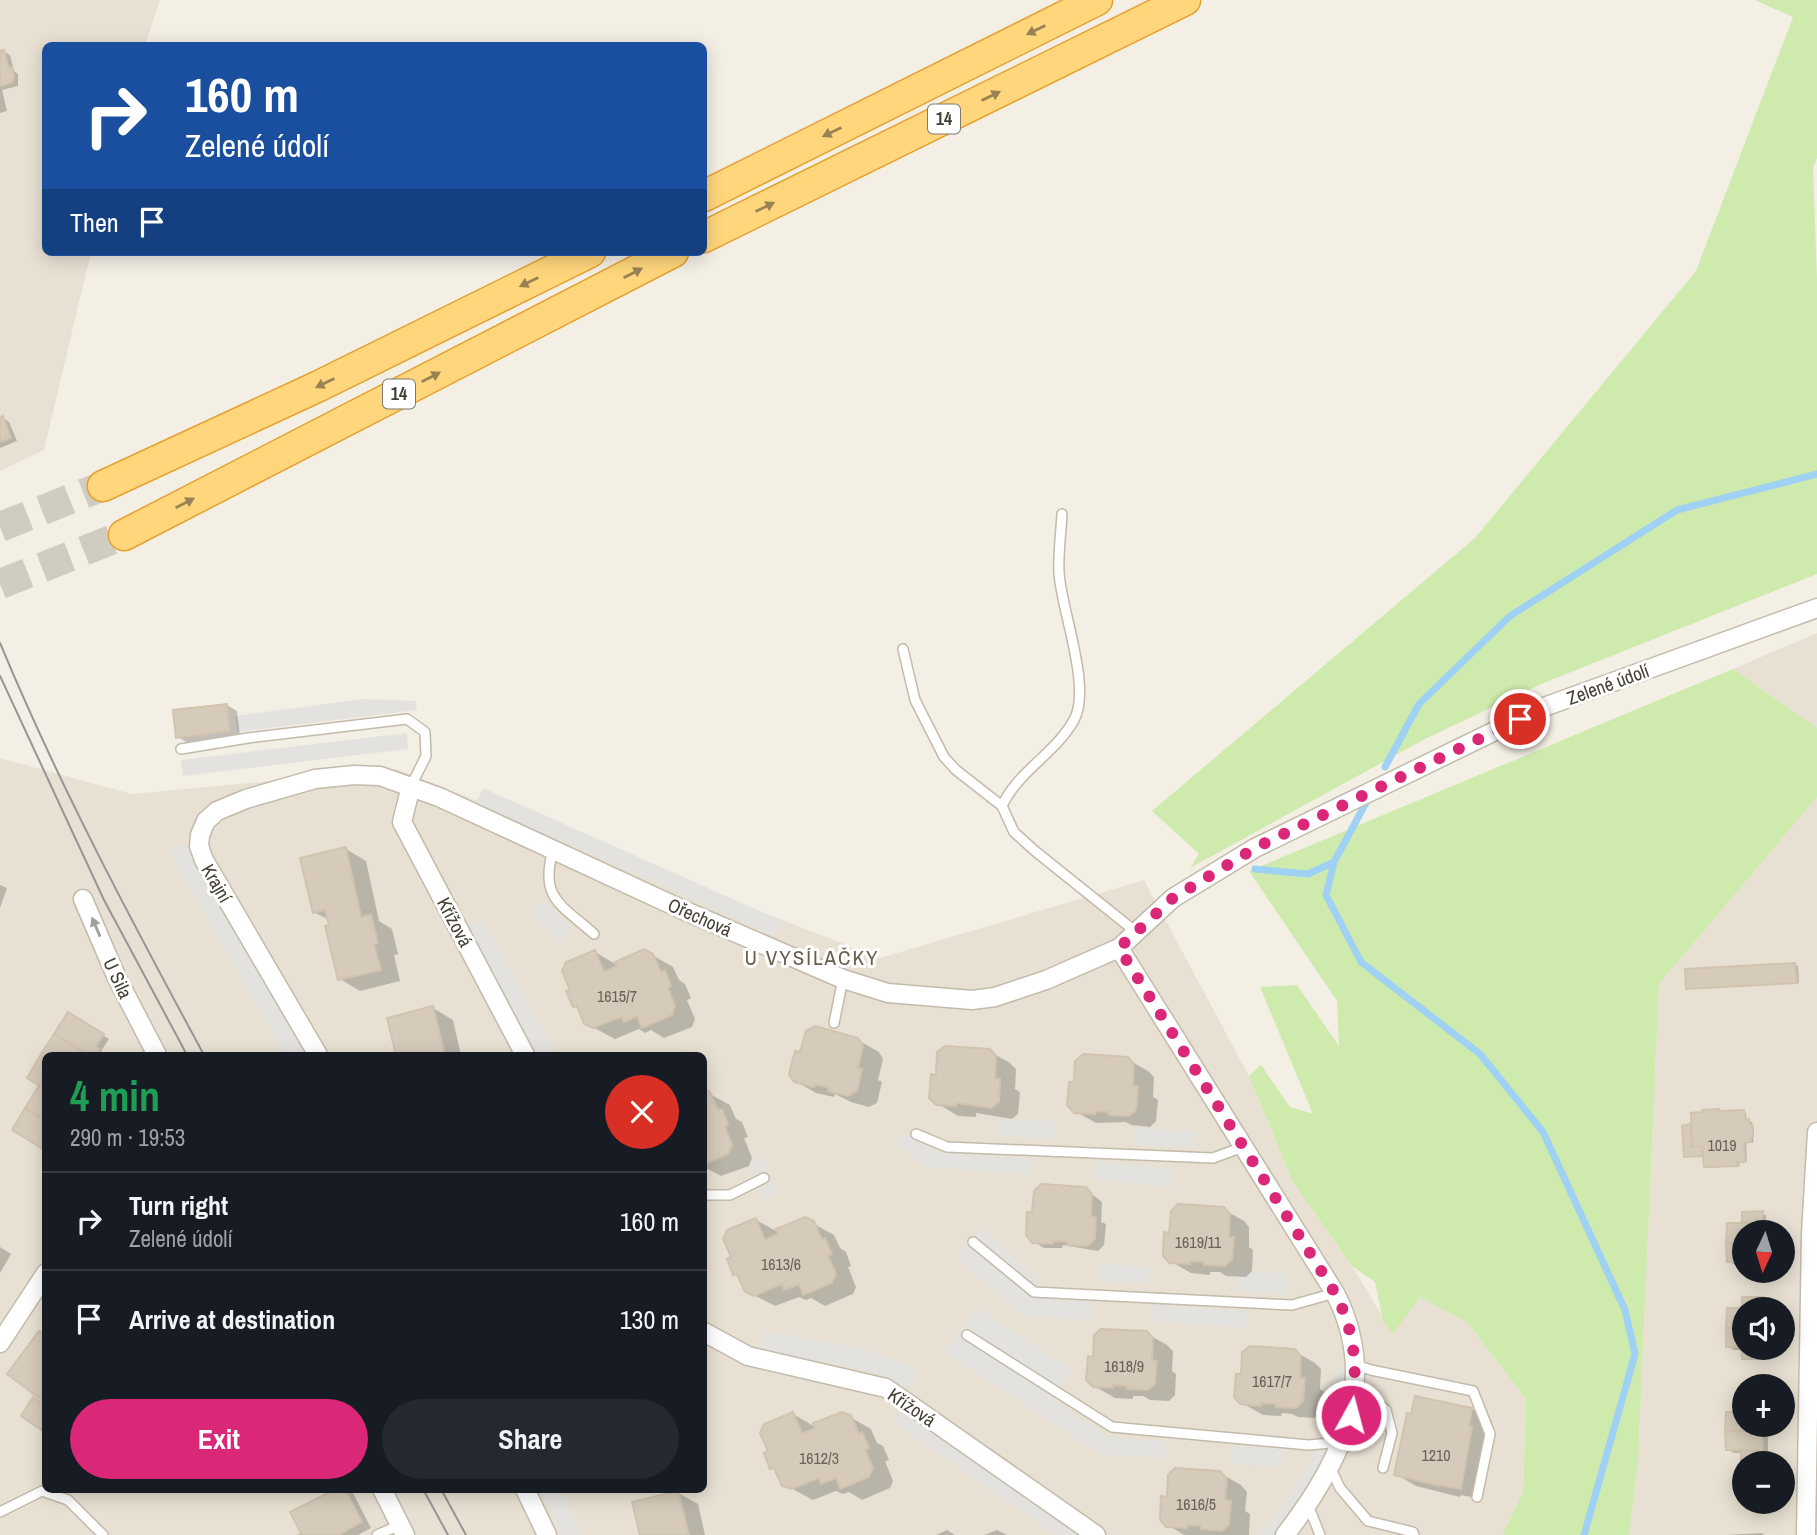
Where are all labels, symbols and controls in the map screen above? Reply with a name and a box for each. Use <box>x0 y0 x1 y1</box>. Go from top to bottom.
one-way arrow <box>1026 25 1046 36</box>
text: 160 m <box>185 61 299 127</box>
icon: right <box>70 70 161 161</box>
one-way arrow <box>981 90 1001 102</box>
road number: 14 <box>928 104 960 134</box>
text: Zelené údolí <box>185 124 329 167</box>
one-way arrow <box>822 126 842 137</box>
one-way arrow <box>755 201 775 213</box>
icon: arrive <box>133 203 171 241</box>
text: Then <box>70 205 119 240</box>
one-way arrow <box>623 267 643 278</box>
one-way arrow <box>519 277 539 288</box>
one-way arrow <box>421 371 441 383</box>
one-way arrow <box>315 378 335 389</box>
road number: 14 <box>383 380 415 408</box>
one-way arrow <box>175 498 195 509</box>
street label: Zelené údolí <box>1563 657 1653 711</box>
pin <box>1490 689 1550 749</box>
icon: arrive <box>1501 700 1539 738</box>
street label: Krajní <box>196 859 239 908</box>
street label: Ořechová <box>664 891 736 943</box>
street label: Křížová <box>431 893 479 952</box>
one-way arrow <box>90 917 101 938</box>
district label: U VYSÍLAČKY <box>745 943 879 972</box>
street label: U Sila <box>97 953 139 1003</box>
house number: 1615/7 <box>597 985 637 1007</box>
text: 4 min <box>70 1068 160 1124</box>
button: close <box>605 1075 679 1149</box>
text: 290 m · 19:53 <box>70 1122 185 1153</box>
house number: 1019 <box>1707 1134 1737 1156</box>
text: Turn right <box>129 1188 228 1223</box>
icon: right <box>70 1202 108 1240</box>
text: 160 m <box>620 1204 679 1239</box>
north arrow <box>1732 1220 1796 1283</box>
map controls <box>1732 1220 1795 1514</box>
text: Zelené údolí <box>129 1223 233 1254</box>
house number: 1619/11 <box>1175 1231 1222 1253</box>
house number: 1613/6 <box>761 1253 801 1275</box>
button: sound <box>1732 1297 1795 1360</box>
icon: arrive <box>70 1300 108 1338</box>
text: Arrive at destination <box>129 1302 335 1337</box>
text: 130 m <box>620 1302 679 1337</box>
house number: 1618/9 <box>1104 1355 1144 1377</box>
house number: 1617/7 <box>1252 1370 1292 1392</box>
button: + <box>1732 1374 1795 1437</box>
position arrow <box>1314 1378 1388 1452</box>
street label: Křížová <box>883 1381 941 1433</box>
button: Exit <box>70 1399 368 1479</box>
button: Share <box>382 1399 679 1479</box>
house number: 1210 <box>1421 1444 1451 1466</box>
house number: 1612/3 <box>799 1447 839 1469</box>
button: − <box>1732 1451 1795 1514</box>
house number: 1616/5 <box>1176 1493 1216 1515</box>

